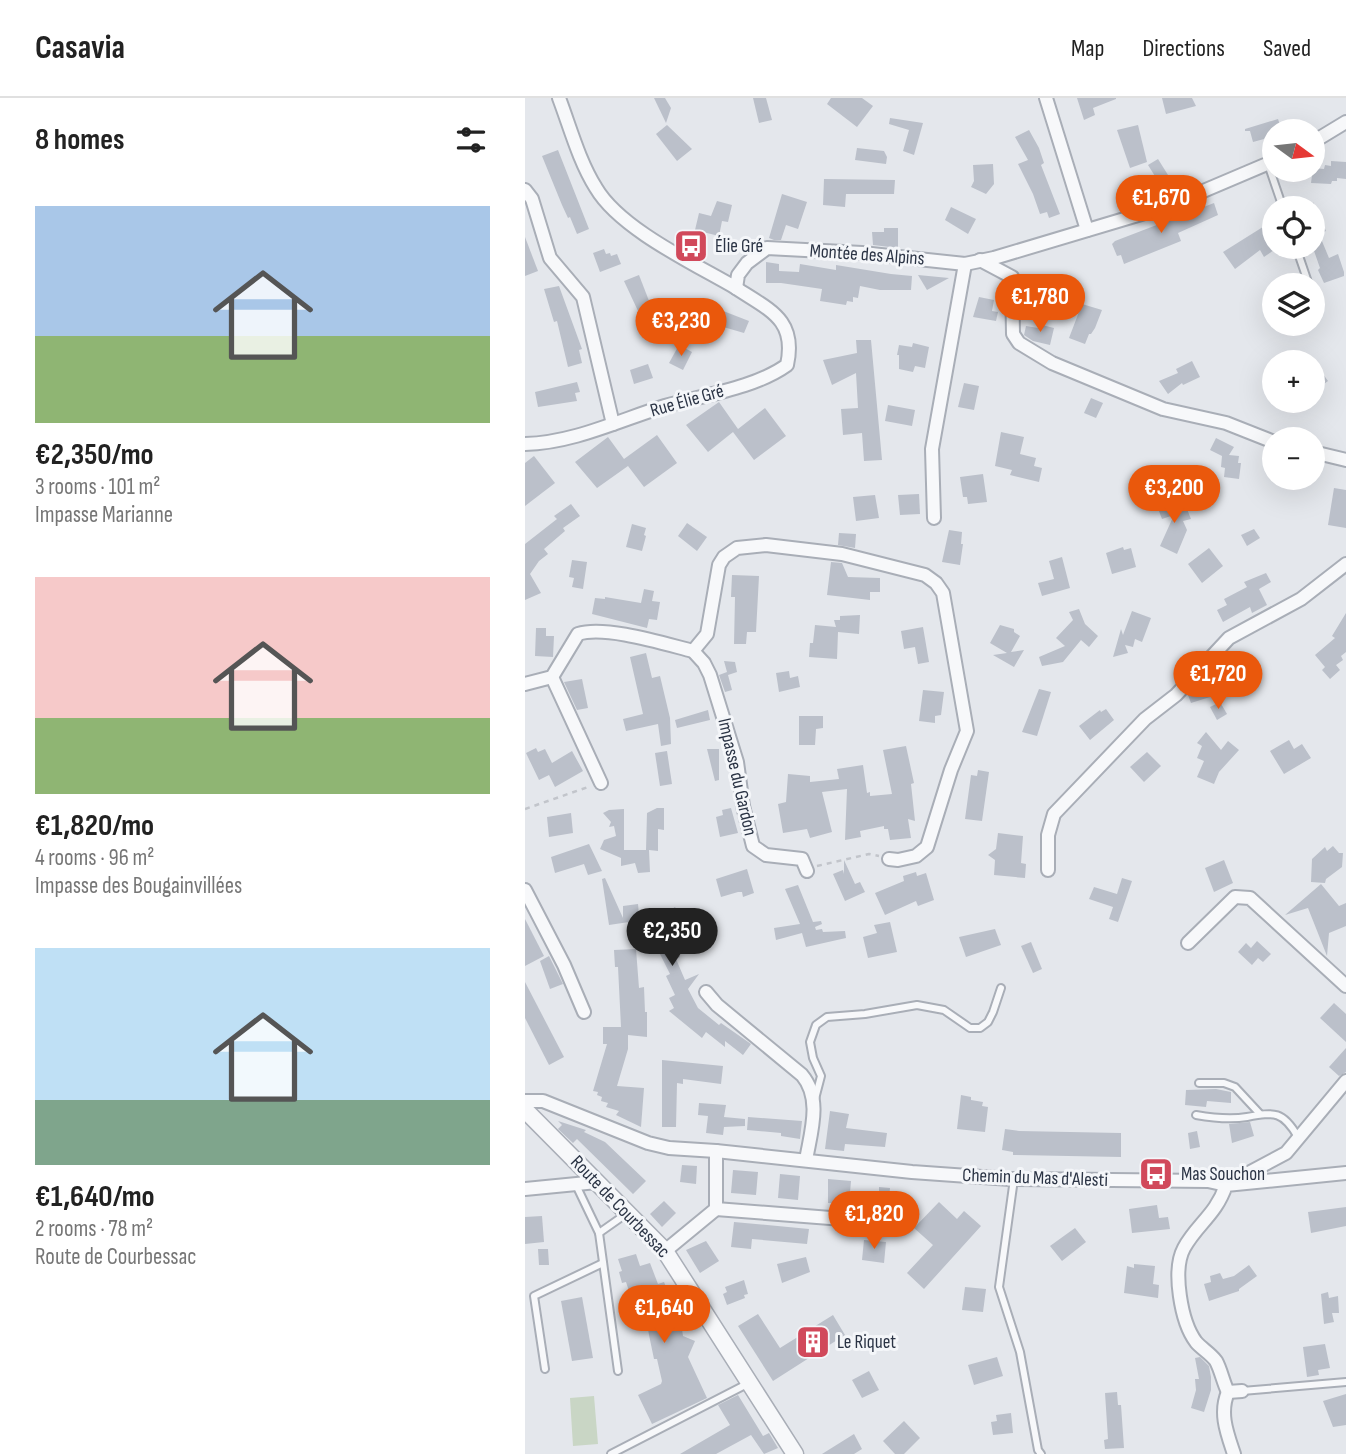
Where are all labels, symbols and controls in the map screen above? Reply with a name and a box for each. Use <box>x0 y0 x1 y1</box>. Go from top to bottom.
text: Casavia <box>35 28 125 68</box>
text: Map <box>1071 34 1104 63</box>
text: Directions <box>1142 34 1225 63</box>
text: Saved <box>1263 34 1311 63</box>
north arrow <box>1262 119 1325 182</box>
map controls <box>1262 119 1325 490</box>
icon: filters <box>452 121 490 159</box>
text: 8 homes <box>35 122 124 158</box>
pin: €1,670 <box>1104 176 1218 235</box>
text: €1,670 <box>1132 184 1190 212</box>
button: locate <box>1262 196 1325 259</box>
bus stop icon: Élie Gré <box>672 227 710 265</box>
place label: Élie Gré <box>715 235 763 258</box>
street label: Montée des Alpins <box>809 240 925 270</box>
icon: home <box>200 252 326 378</box>
button: layers <box>1262 273 1325 336</box>
pin: €1,780 <box>983 274 1097 334</box>
text: €1,780 <box>1011 283 1069 311</box>
pin: €3,230 <box>624 299 738 358</box>
text: €3,230 <box>652 307 710 335</box>
button: + <box>1262 350 1325 413</box>
street label: Rue Élie Gré <box>647 380 727 422</box>
button: − <box>1262 427 1325 490</box>
text: €2,350/mo <box>35 437 154 473</box>
pin: €3,200 <box>1117 466 1231 525</box>
text: 3 rooms · 101 m² <box>35 473 160 501</box>
text: €3,200 <box>1144 474 1204 502</box>
text: Impasse Marianne <box>35 501 173 529</box>
icon: home <box>200 623 326 749</box>
pin: €1,720 <box>1161 652 1275 711</box>
text: €1,720 <box>1189 660 1247 688</box>
street label: Impasse du Gardon <box>712 716 762 838</box>
text: €1,820/mo <box>35 808 154 844</box>
text: 4 rooms · 96 m² <box>35 844 154 872</box>
text: Impasse des Bougainvillées <box>35 872 242 900</box>
pin: €2,350 <box>615 908 729 968</box>
text: €2,350 <box>643 917 701 945</box>
icon: home <box>200 994 326 1120</box>
street label: Route de Courbessac <box>565 1151 675 1263</box>
bus stop icon: Mas Souchon <box>1137 1155 1175 1193</box>
place label: Mas Souchon <box>1181 1163 1265 1186</box>
street label: Chemin du Mas d'Alesti <box>962 1164 1108 1192</box>
text: €1,640/mo <box>35 1179 155 1215</box>
pin: €1,820 <box>817 1192 931 1251</box>
text: €1,820 <box>844 1200 904 1228</box>
text: 2 rooms · 78 m² <box>35 1215 153 1243</box>
text: Route de Courbessac <box>35 1243 196 1271</box>
pin: €1,640 <box>607 1286 721 1345</box>
text: €1,640 <box>634 1294 694 1322</box>
building icon: Le Riquet <box>794 1323 832 1361</box>
place label: Le Riquet <box>837 1331 896 1354</box>

